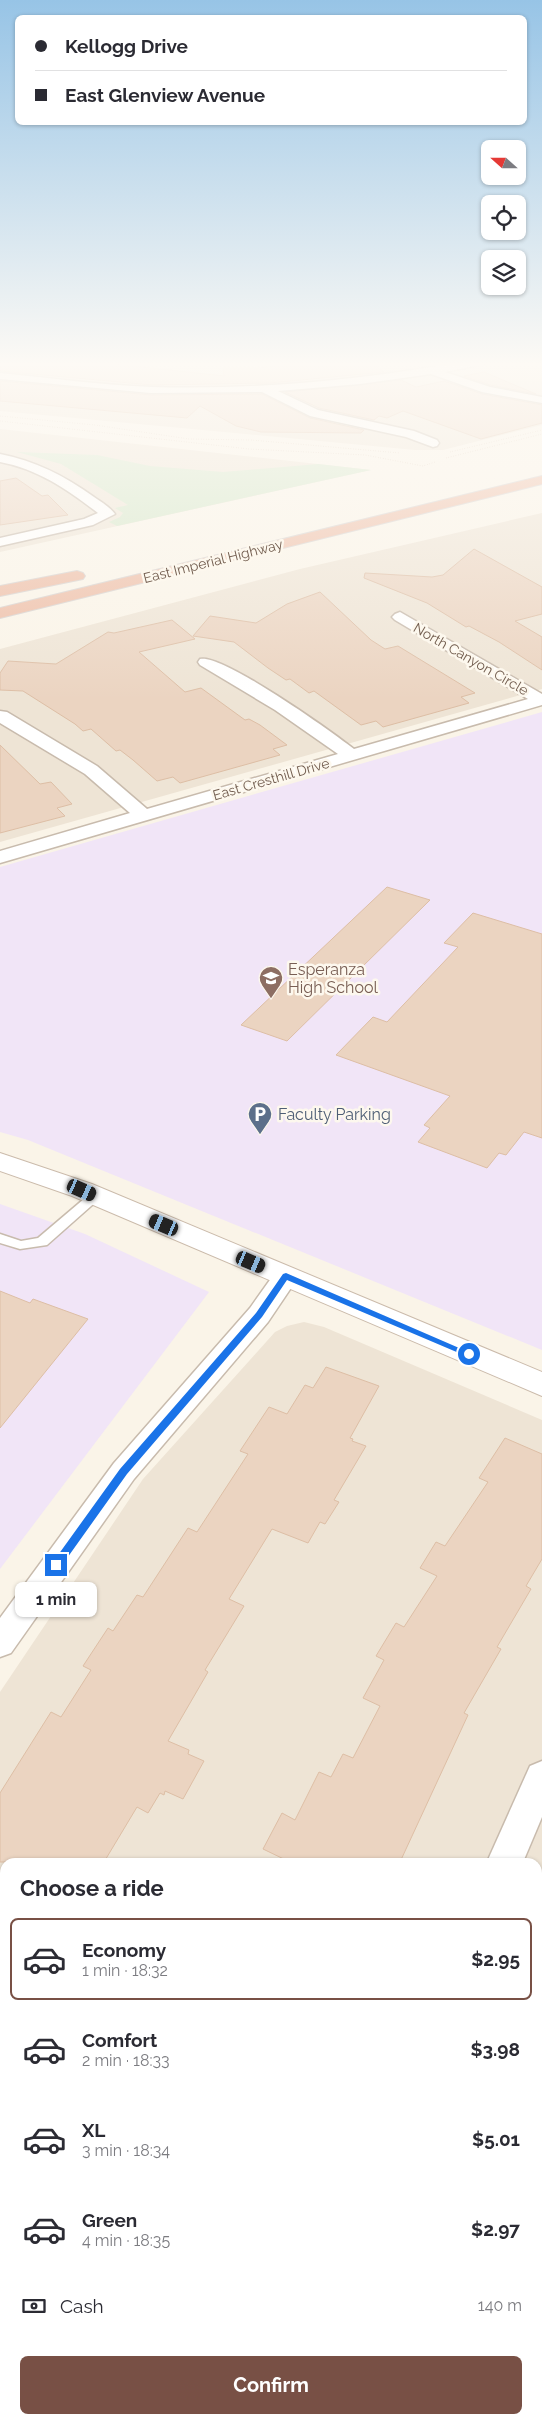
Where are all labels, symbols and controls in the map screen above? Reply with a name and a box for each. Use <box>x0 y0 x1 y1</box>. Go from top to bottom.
text: Kellogg Drive <box>65 35 188 57</box>
text: East Glenview Avenue <box>65 84 265 106</box>
north arrow <box>481 140 526 185</box>
map controls <box>481 140 526 295</box>
button: locate <box>481 195 526 240</box>
button: layers <box>481 250 526 295</box>
street label: East Imperial Highway <box>142 536 285 586</box>
street label: North Canyon Circle <box>411 620 531 698</box>
street label: East Cresthill Drive <box>211 755 331 803</box>
place label: Esperanza High School <box>288 960 378 997</box>
school or university icon: Esperanza High School <box>258 965 284 999</box>
parking icon: Faculty Parking <box>247 1101 273 1135</box>
place label: Faculty Parking <box>278 1105 391 1124</box>
car <box>65 1177 98 1203</box>
car <box>147 1212 180 1238</box>
car <box>234 1249 267 1275</box>
route start <box>458 1343 480 1365</box>
route end <box>45 1554 67 1576</box>
callout: 1 min <box>15 1582 97 1618</box>
text: 1 min <box>36 1590 76 1609</box>
text: Choose a ride <box>20 1875 164 1901</box>
icon: car <box>22 1937 67 1982</box>
text: Economy <box>82 1939 166 1961</box>
text: $2.95 <box>471 1948 520 1970</box>
text: 1 min · 18:32 <box>82 1961 168 1980</box>
icon: car <box>22 2027 67 2072</box>
text: Comfort <box>82 2029 157 2051</box>
text: $3.98 <box>471 2038 520 2060</box>
text: 2 min · 18:33 <box>82 2051 170 2070</box>
icon: car <box>22 2117 67 2162</box>
text: XL <box>82 2119 105 2141</box>
text: $5.01 <box>472 2128 520 2150</box>
text: 3 min · 18:34 <box>82 2141 170 2160</box>
icon: car <box>22 2207 67 2252</box>
text: Green <box>82 2209 137 2231</box>
text: $2.97 <box>471 2218 520 2240</box>
text: 4 min · 18:35 <box>82 2231 170 2250</box>
icon: cash <box>20 2292 48 2320</box>
text: Cash <box>60 2295 104 2317</box>
text: 140 m <box>478 2296 522 2315</box>
button: Confirm <box>20 2356 522 2414</box>

